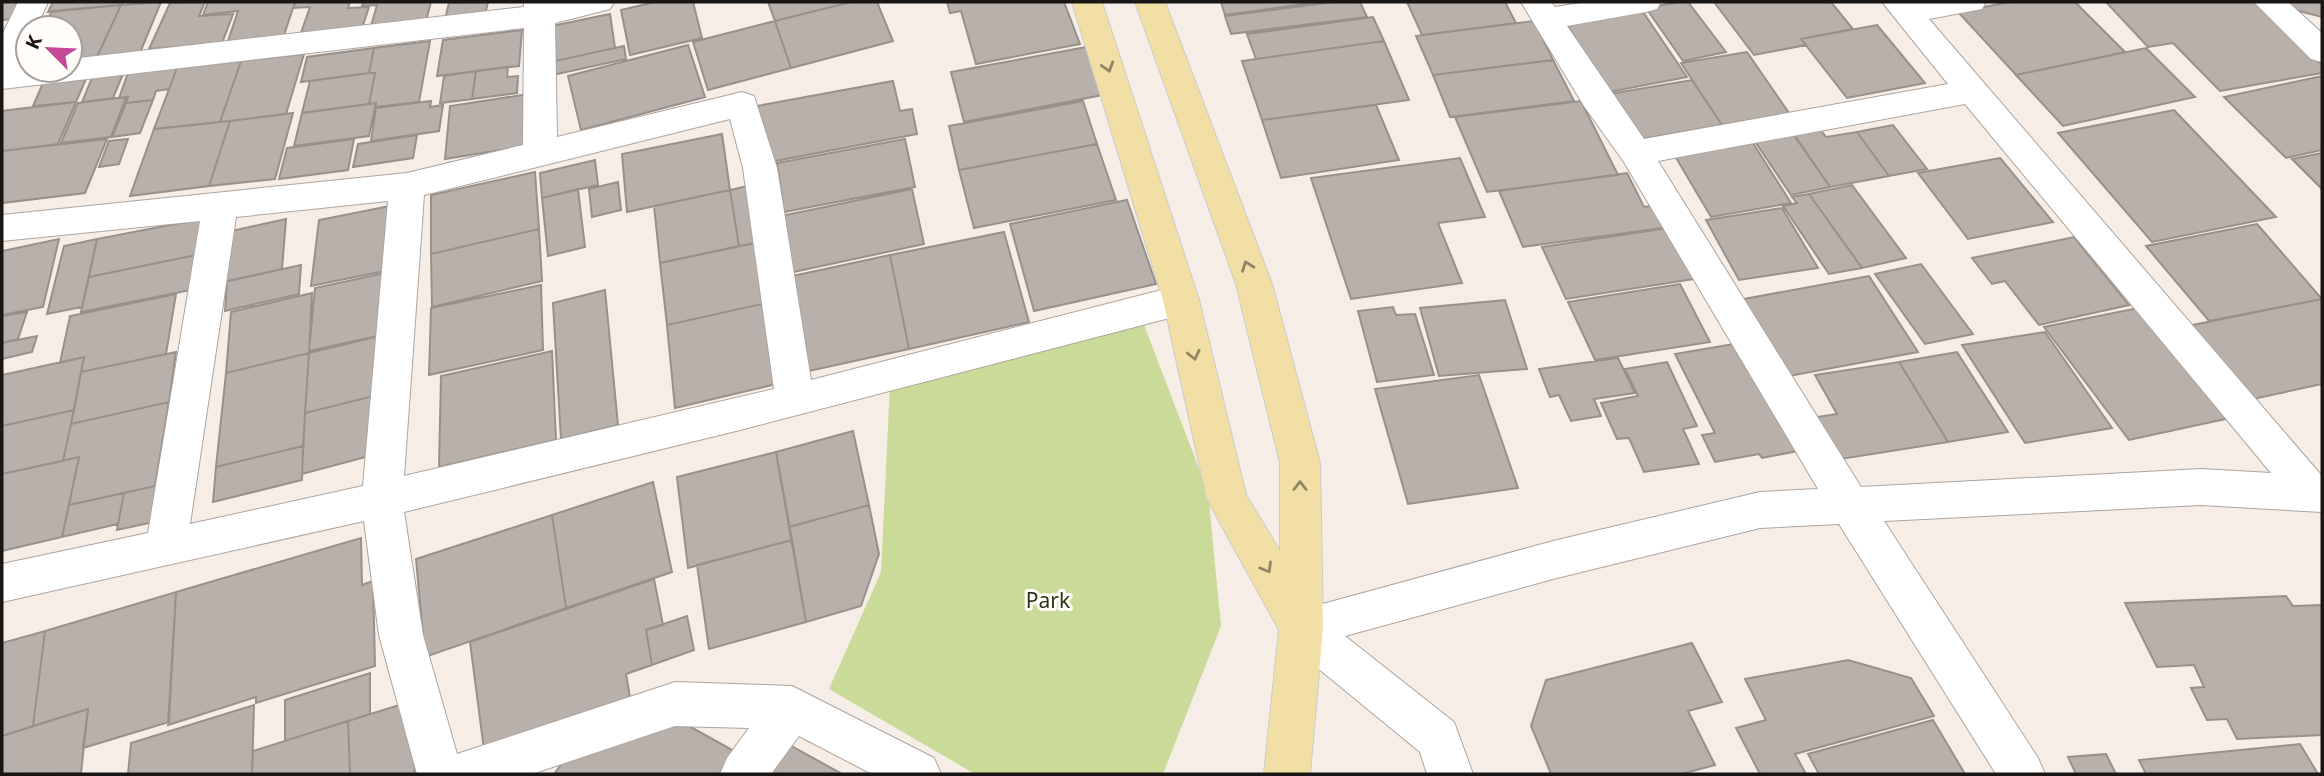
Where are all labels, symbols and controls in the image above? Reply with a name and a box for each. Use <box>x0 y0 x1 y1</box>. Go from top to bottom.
north arrow <box>14 14 84 84</box>
text: K <box>19 31 48 53</box>
one-way arrow <box>1100 60 1114 73</box>
one-way arrow <box>1242 260 1256 272</box>
one-way arrow <box>1185 349 1200 361</box>
one-way arrow <box>1292 481 1308 491</box>
one-way arrow <box>1259 561 1272 574</box>
park label: Park <box>1026 586 1071 614</box>

